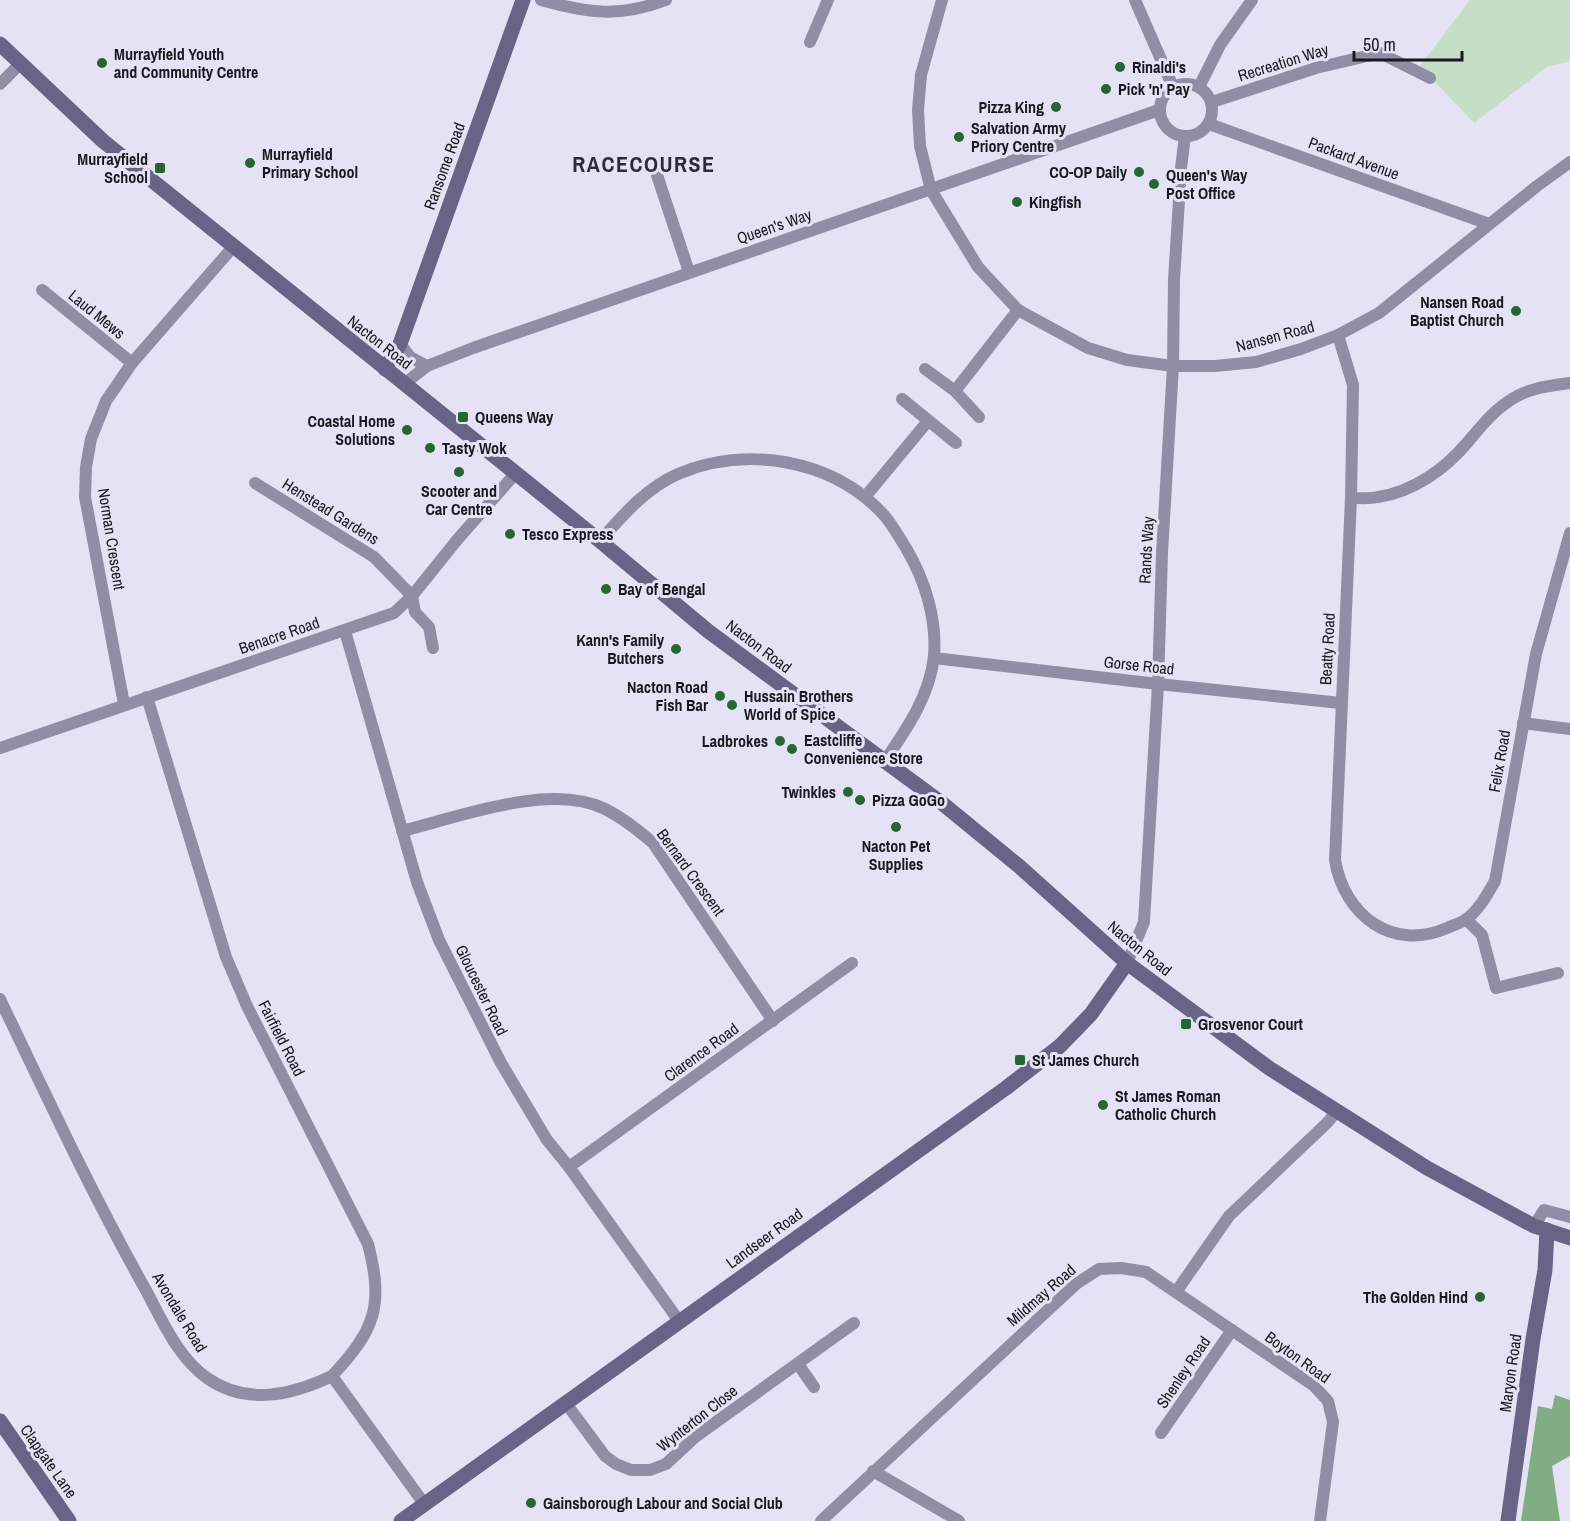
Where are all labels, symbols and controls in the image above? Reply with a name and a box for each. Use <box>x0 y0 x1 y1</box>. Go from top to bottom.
scale bar <box>1354 24 1462 62</box>
text: 50 m <box>1363 32 1396 57</box>
street label: Recreation Way <box>1235 38 1331 86</box>
place label: Murrayfield Youth and Community Centre <box>114 43 258 83</box>
marker: Murrayfield Youth and Community Centre <box>95 56 109 70</box>
place label: Rinaldi's <box>1132 56 1186 78</box>
marker: Rinaldi's <box>1113 60 1127 74</box>
place label: Pick 'n' Pay <box>1118 78 1191 100</box>
marker: Pick 'n' Pay <box>1099 82 1113 96</box>
place label: Pizza King <box>978 96 1044 118</box>
marker: Pizza King <box>1049 100 1063 114</box>
place label: Salvation Army Priory Centre <box>971 117 1067 157</box>
street label: Ransome Road <box>418 119 470 213</box>
marker: Salvation Army Priory Centre <box>952 130 966 144</box>
street label: Packard Avenue <box>1305 131 1403 185</box>
place label: Murrayfield Primary School <box>262 143 358 183</box>
place label: Murrayfield School <box>77 148 148 188</box>
district label: RACECOURSE <box>572 149 716 179</box>
marker: Murrayfield Primary School <box>243 156 257 170</box>
marker: Murrayfield School <box>153 161 167 175</box>
place label: CO-OP Daily <box>1049 161 1128 183</box>
place label: Queen's Way Post Office <box>1166 164 1248 204</box>
marker: CO-OP Daily <box>1132 165 1146 179</box>
marker: Queen's Way Post Office <box>1147 177 1161 191</box>
place label: Kingfish <box>1029 191 1081 213</box>
marker: Kingfish <box>1010 195 1024 209</box>
street label: Queen's Way <box>734 203 815 249</box>
street label: Laud Mews <box>64 284 130 344</box>
place label: Nansen Road Baptist Church <box>1410 291 1504 331</box>
marker: Nansen Road Baptist Church <box>1509 304 1523 318</box>
street label: Nacton Road <box>343 310 417 374</box>
street label: Nansen Road <box>1233 315 1317 357</box>
place label: Queens Way <box>475 406 554 428</box>
place label: Coastal Home Solutions <box>308 410 395 450</box>
marker: Queens Way <box>456 410 470 424</box>
marker: Coastal Home Solutions <box>400 423 414 437</box>
place label: Tasty Wok <box>442 437 507 459</box>
marker: Tasty Wok <box>423 441 437 455</box>
marker: Scooter and Car Centre <box>452 465 466 479</box>
street label: Henstead Gardens <box>278 472 384 550</box>
place label: Scooter and Car Centre <box>421 480 497 520</box>
street label: Norman Crescent <box>93 487 131 592</box>
street label: Rands Way <box>1133 515 1159 584</box>
place label: Tesco Express <box>522 523 614 545</box>
marker: Tesco Express <box>503 527 517 541</box>
place label: Bay of Bengal <box>618 578 706 600</box>
marker: Bay of Bengal <box>599 582 613 596</box>
street label: Benacre Road <box>236 611 322 659</box>
street label: Beatty Road <box>1314 612 1340 686</box>
street label: Nacton Road <box>722 614 796 678</box>
place label: Kann's Family Butchers <box>576 629 665 669</box>
marker: Kann's Family Butchers <box>669 642 683 656</box>
street label: Gorse Road <box>1103 650 1175 680</box>
place label: Nacton Road Fish Bar <box>627 676 709 716</box>
place label: Hussain Brothers World of Spice <box>744 685 853 725</box>
marker: Nacton Road Fish Bar <box>713 689 727 703</box>
marker: Hussain Brothers World of Spice <box>725 698 739 712</box>
street label: Felix Road <box>1483 728 1515 794</box>
place label: Eastcliffe Convenience Store <box>804 729 923 769</box>
place label: Ladbrokes <box>702 730 768 752</box>
marker: Ladbrokes <box>773 734 787 748</box>
marker: Eastcliffe Convenience Store <box>785 742 799 756</box>
place label: Twinkles <box>782 781 836 803</box>
marker: Twinkles <box>841 785 855 799</box>
place label: Pizza GoGo <box>872 789 945 811</box>
marker: Pizza GoGo <box>853 793 867 807</box>
marker: Nacton Pet Supplies <box>889 820 903 834</box>
street label: Bernard Crescent <box>652 824 730 920</box>
place label: Nacton Pet Supplies <box>862 835 931 875</box>
street label: Nacton Road <box>1103 915 1177 981</box>
street label: Gloucester Road <box>451 941 513 1039</box>
street label: Fairfield Road <box>253 996 311 1080</box>
place label: Grosvenor Court <box>1198 1013 1304 1035</box>
street label: Clarence Road <box>659 1017 743 1087</box>
marker: Grosvenor Court <box>1179 1017 1193 1031</box>
place label: St James Church <box>1032 1049 1139 1071</box>
marker: St James Church <box>1013 1053 1027 1067</box>
place label: St James Roman Catholic Church <box>1115 1085 1221 1125</box>
marker: St James Roman Catholic Church <box>1096 1098 1110 1112</box>
street label: Landseer Road <box>721 1203 807 1273</box>
street label: Mildmay Road <box>1002 1259 1080 1331</box>
street label: Avondale Road <box>147 1267 212 1356</box>
place label: The Golden Hind <box>1363 1286 1468 1308</box>
marker: The Golden Hind <box>1473 1290 1487 1304</box>
street label: Boyton Road <box>1261 1326 1335 1388</box>
street label: Shenley Road <box>1151 1332 1215 1412</box>
street label: Maryon Road <box>1494 1332 1526 1414</box>
street label: Wynterton Close <box>652 1380 742 1456</box>
street label: Clapgate Lane <box>16 1420 82 1502</box>
place label: Gainsborough Labour and Social Club <box>543 1492 783 1514</box>
marker: Gainsborough Labour and Social Club <box>524 1496 538 1510</box>

